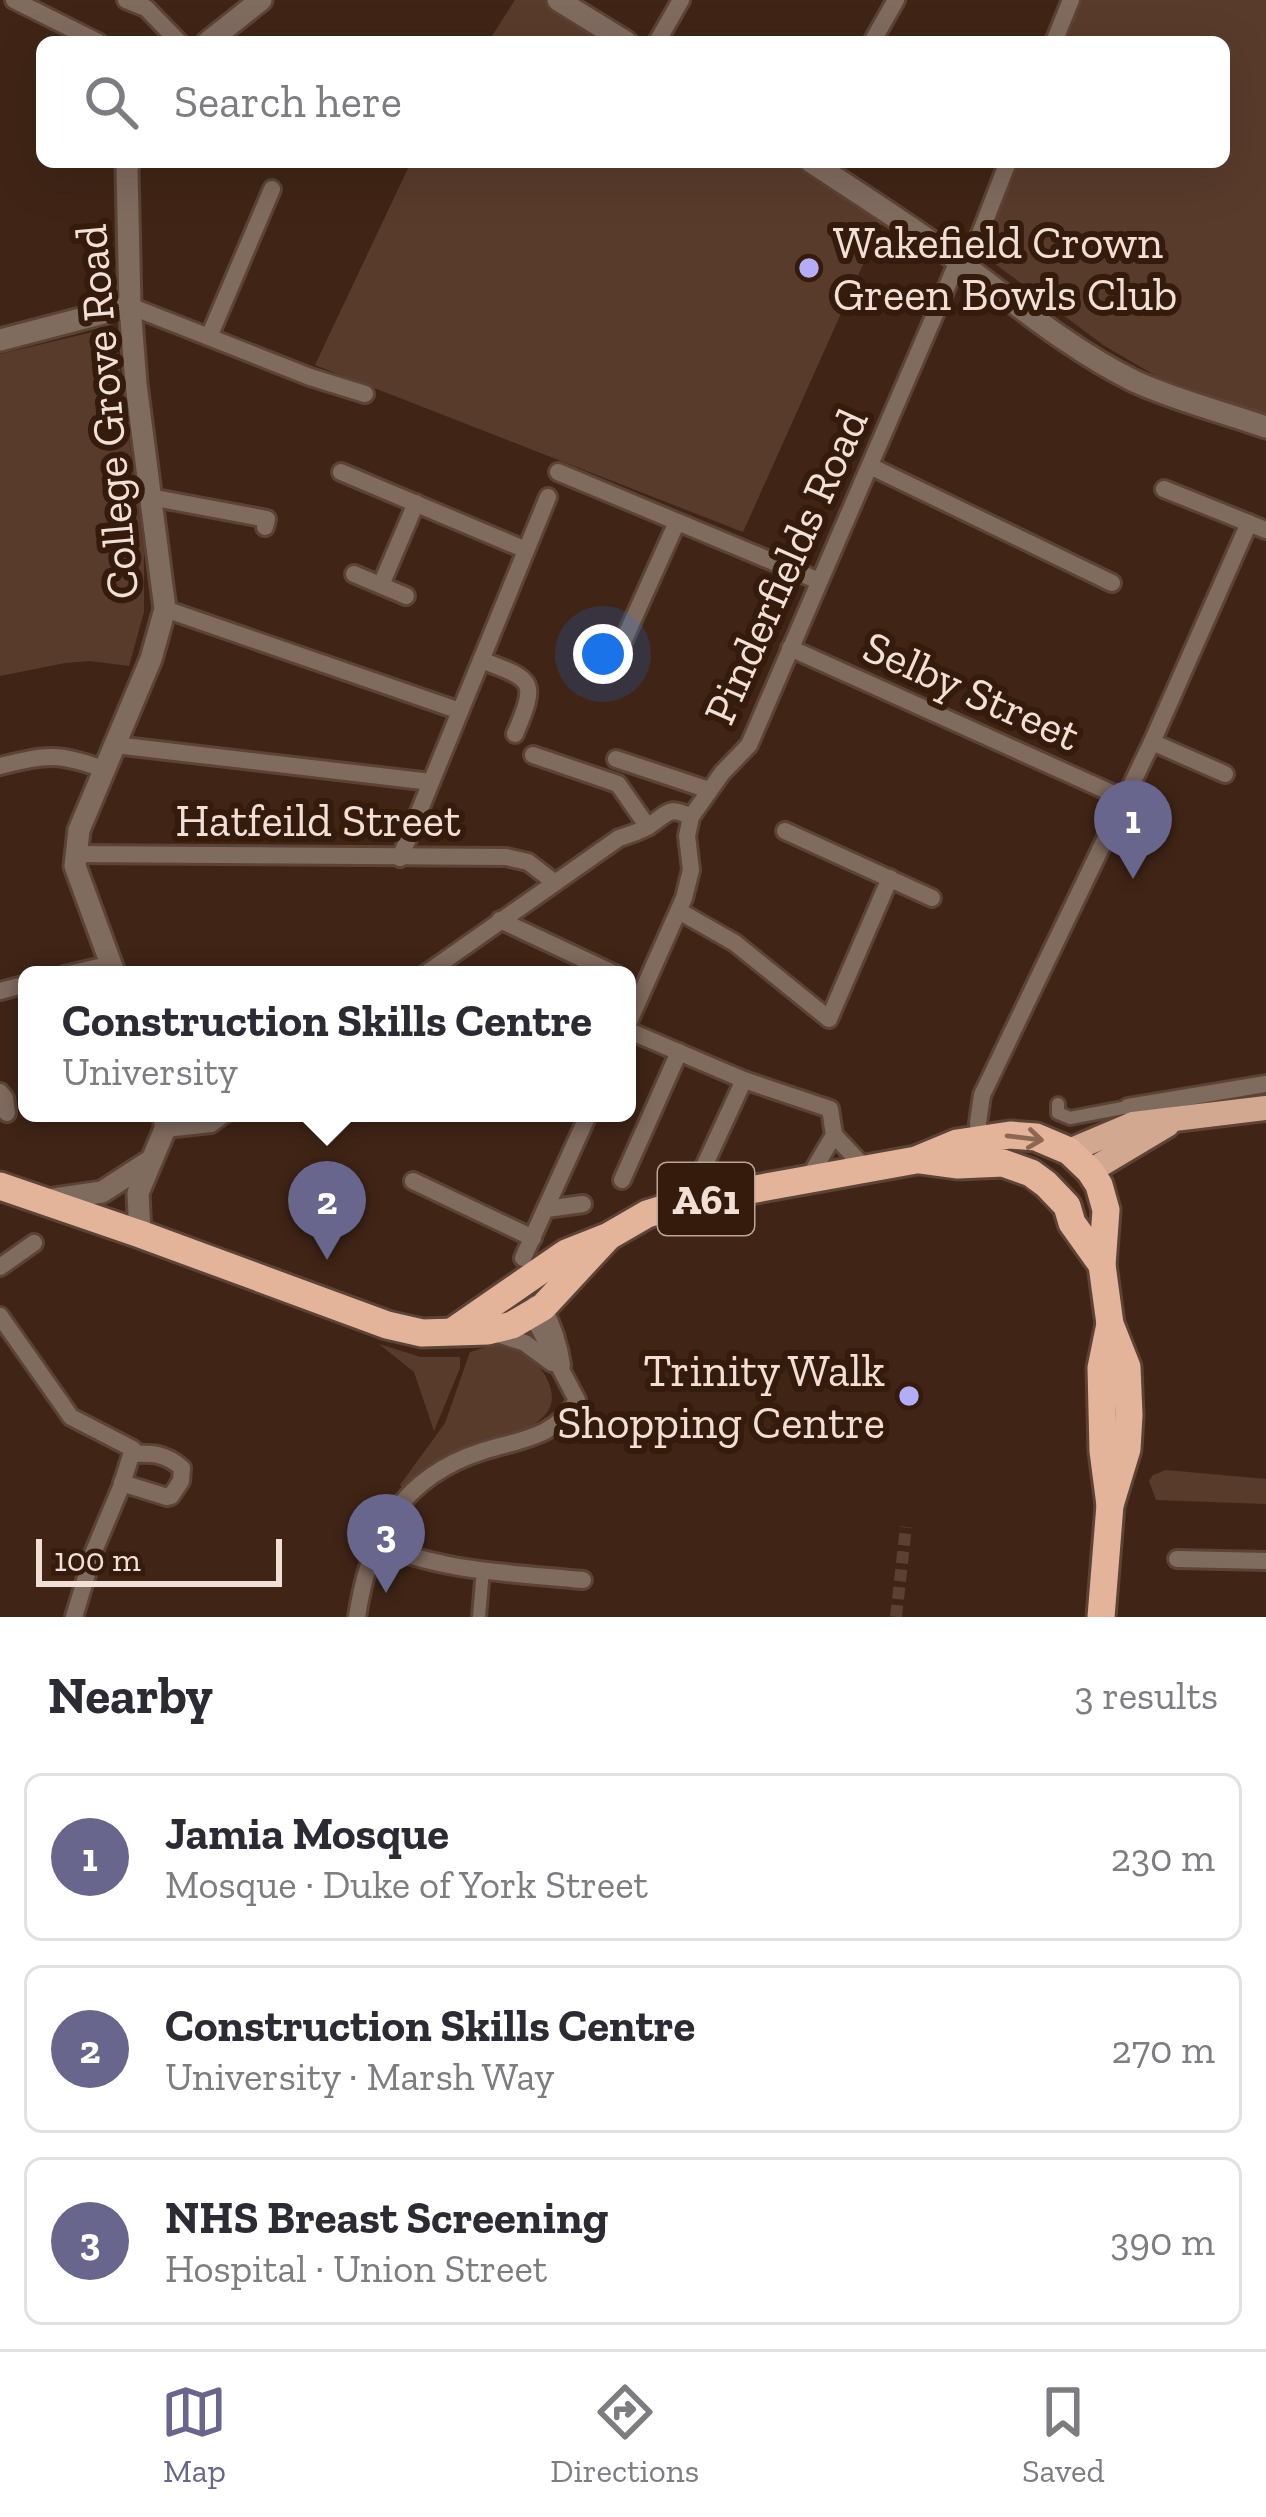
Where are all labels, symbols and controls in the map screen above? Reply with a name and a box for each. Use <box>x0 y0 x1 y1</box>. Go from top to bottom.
search box <box>36 36 1230 168</box>
icon: search <box>78 69 144 135</box>
text: Search here <box>174 75 402 129</box>
place label: Wakefield Crown Green Bowls Club <box>833 216 1177 322</box>
street label: College Grove Road <box>64 222 150 601</box>
marker: Wakefield Crown Green Bowls Club <box>796 255 822 281</box>
street label: Pinderfields Road <box>692 400 880 732</box>
street label: Selby Street <box>855 619 1088 763</box>
your location <box>573 624 633 684</box>
pin: 1 <box>1094 780 1172 879</box>
street label: Hatfeild Street <box>175 794 461 848</box>
popup <box>18 966 636 1122</box>
text: Construction Skills Centre <box>62 994 592 1048</box>
text: University <box>62 1048 238 1095</box>
one-way arrow <box>1005 1128 1044 1150</box>
pin: 2 <box>288 1161 366 1260</box>
road number: A61 <box>658 1163 754 1235</box>
place label: Trinity Walk Shopping Centre <box>557 1344 885 1450</box>
marker: Trinity Walk Shopping Centre <box>896 1383 922 1409</box>
pin: 3 <box>347 1494 425 1593</box>
scale bar <box>36 1533 282 1586</box>
text: 100 m <box>54 1540 141 1579</box>
text: Nearby <box>48 1665 213 1726</box>
text: 3 results <box>1074 1672 1218 1719</box>
text: Jamia Mosque <box>165 1807 449 1861</box>
text: 1 <box>82 1834 98 1881</box>
text: 230 m <box>1111 1834 1215 1881</box>
text: Mosque · Duke of York Street <box>165 1861 648 1908</box>
text: Construction Skills Centre <box>165 1999 695 2053</box>
text: 2 <box>80 2026 100 2073</box>
text: 270 m <box>1112 2026 1215 2073</box>
text: University · Marsh Way <box>165 2053 554 2100</box>
text: NHS Breast Screening <box>165 2191 608 2245</box>
text: 3 <box>80 2218 100 2265</box>
text: 390 m <box>1110 2218 1215 2265</box>
text: Hospital · Union Street <box>165 2245 547 2292</box>
tab: Map <box>161 2379 227 2490</box>
tab: Directions <box>550 2379 699 2490</box>
tab: Saved <box>1022 2379 1105 2490</box>

